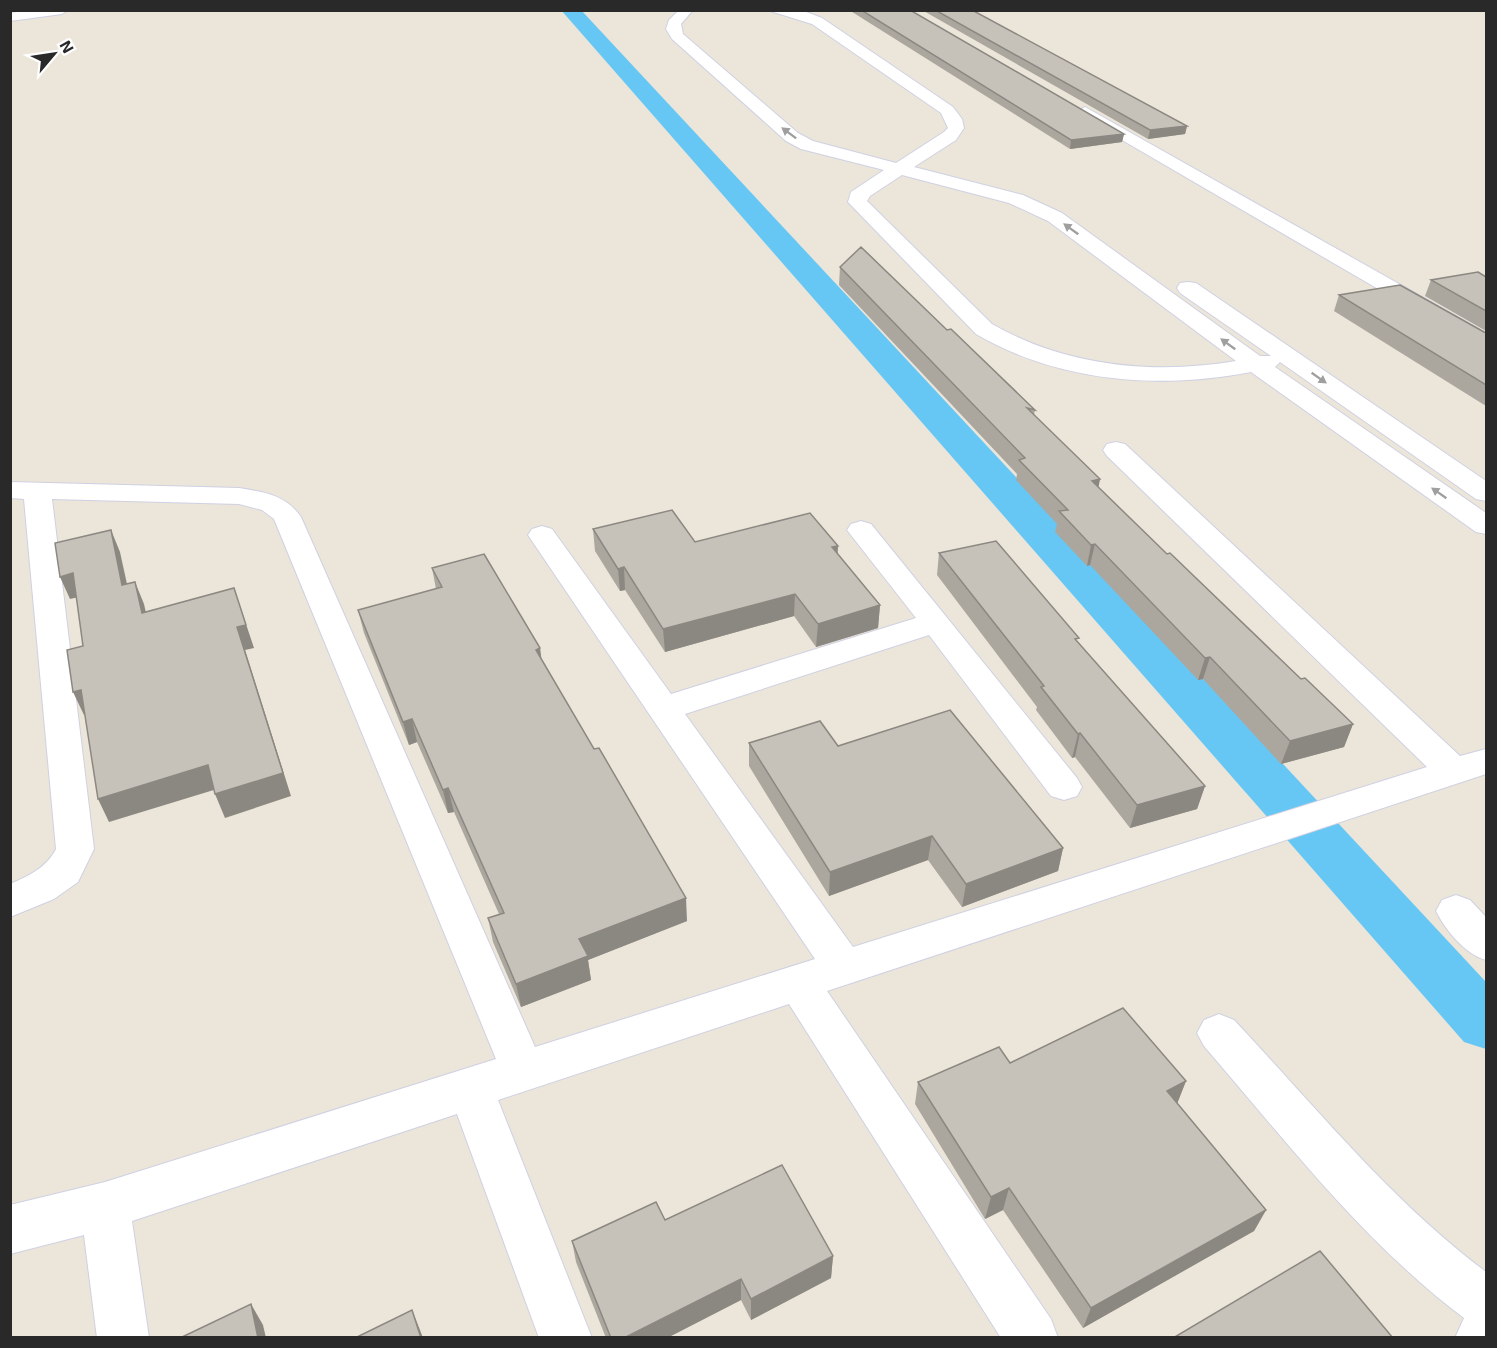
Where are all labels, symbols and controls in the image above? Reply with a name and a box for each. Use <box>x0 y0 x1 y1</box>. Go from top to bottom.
north arrow <box>24 24 84 84</box>
text: N <box>56 37 79 56</box>
one-way arrow <box>781 128 796 140</box>
one-way arrow <box>1063 223 1079 235</box>
one-way arrow <box>1220 338 1236 350</box>
one-way arrow <box>1311 372 1327 383</box>
one-way arrow <box>1431 487 1447 499</box>

